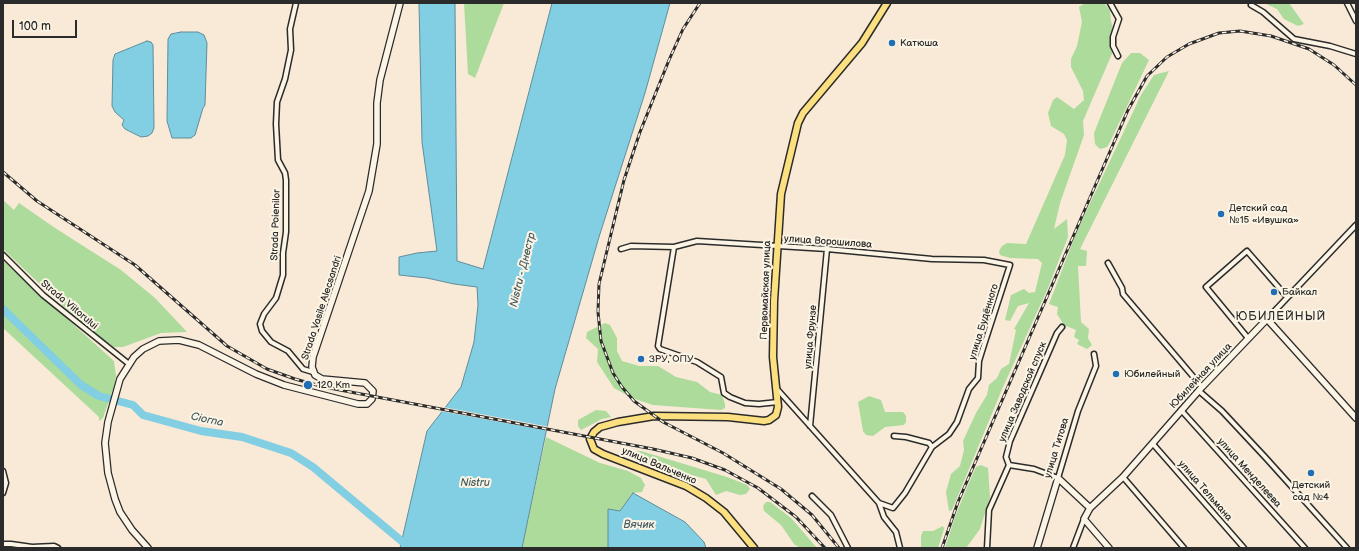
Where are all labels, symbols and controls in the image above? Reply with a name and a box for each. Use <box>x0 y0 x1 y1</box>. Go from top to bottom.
scale bar <box>14 12 79 38</box>
text: 100 m <box>19 19 51 34</box>
place label: Катюша <box>900 37 938 49</box>
marker: Катюша <box>887 38 897 48</box>
street label: Strada Poienilor <box>269 189 283 261</box>
place label: Детский сад №15 «Ивушка» <box>1229 202 1299 226</box>
marker: Детский сад №15 «Ивушка» <box>1216 209 1226 219</box>
water label: Nistru - Днестр <box>507 231 539 309</box>
street label: улица Ворошилова <box>784 233 872 251</box>
street label: Первомайская улица <box>758 240 774 340</box>
street label: Strada Vasile Alecsandri <box>299 254 345 362</box>
street label: Strada Viitorului <box>38 278 100 332</box>
street label: улица Будённого <box>967 283 1001 361</box>
place label: Байкал <box>1282 286 1317 298</box>
marker: Байкал <box>1269 287 1279 297</box>
street label: улица Фрунзе <box>802 304 820 370</box>
district label: ЮБИЛЕЙНЫЙ <box>1236 310 1326 324</box>
street label: улица Заводской спуск <box>996 340 1050 444</box>
street label: Юбилейная улица <box>1168 341 1234 411</box>
place label: ЗРУ, ОПУ <box>649 353 693 365</box>
marker: ЗРУ, ОПУ <box>636 354 646 364</box>
place label: Юбилейный <box>1124 368 1180 380</box>
marker: Юбилейный <box>1111 369 1121 379</box>
marker: 120 Km <box>302 379 314 391</box>
place label: 120 Km <box>317 379 350 391</box>
water label: Ciorna <box>189 410 225 430</box>
street label: улица Титова <box>1042 416 1072 480</box>
street label: улица Менделеева <box>1215 436 1283 510</box>
street label: улица Вальченко <box>620 445 698 487</box>
street label: улица Тельмана <box>1175 458 1235 524</box>
marker: Детский сад №4 <box>1306 468 1316 478</box>
water label: Nistru <box>460 476 490 490</box>
place label: Детский сад №4 <box>1292 479 1330 502</box>
water label: Вячик <box>624 518 654 532</box>

